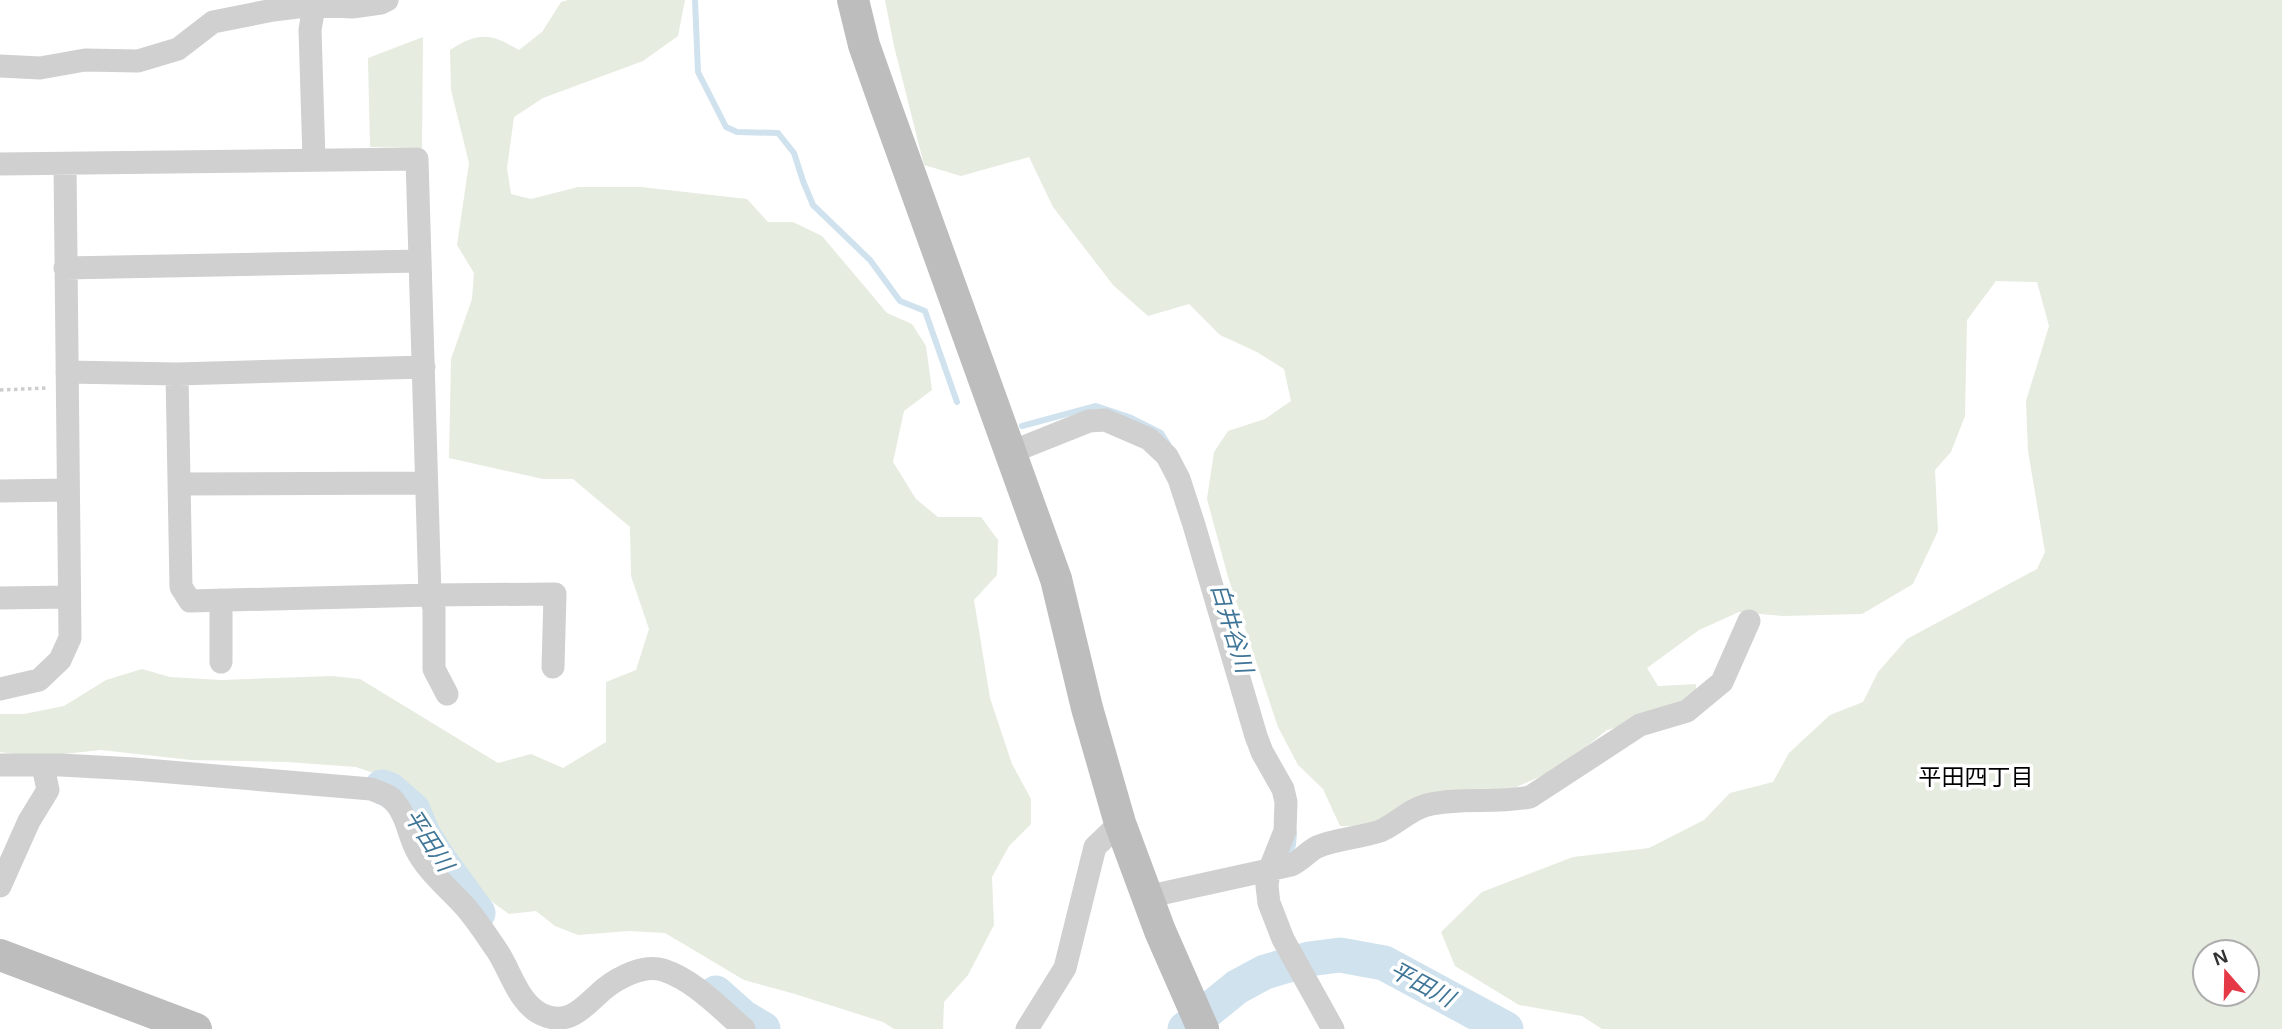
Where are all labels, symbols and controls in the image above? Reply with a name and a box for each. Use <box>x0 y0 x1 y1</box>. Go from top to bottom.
water label: 白井谷川 <box>1206 580 1259 679</box>
district label: 平田四丁目 <box>1919 764 2034 790</box>
water label: 平田川 <box>399 804 460 879</box>
north arrow <box>2191 938 2261 1008</box>
text: N <box>2210 945 2230 970</box>
water label: 平田川 <box>1385 956 1461 1013</box>

